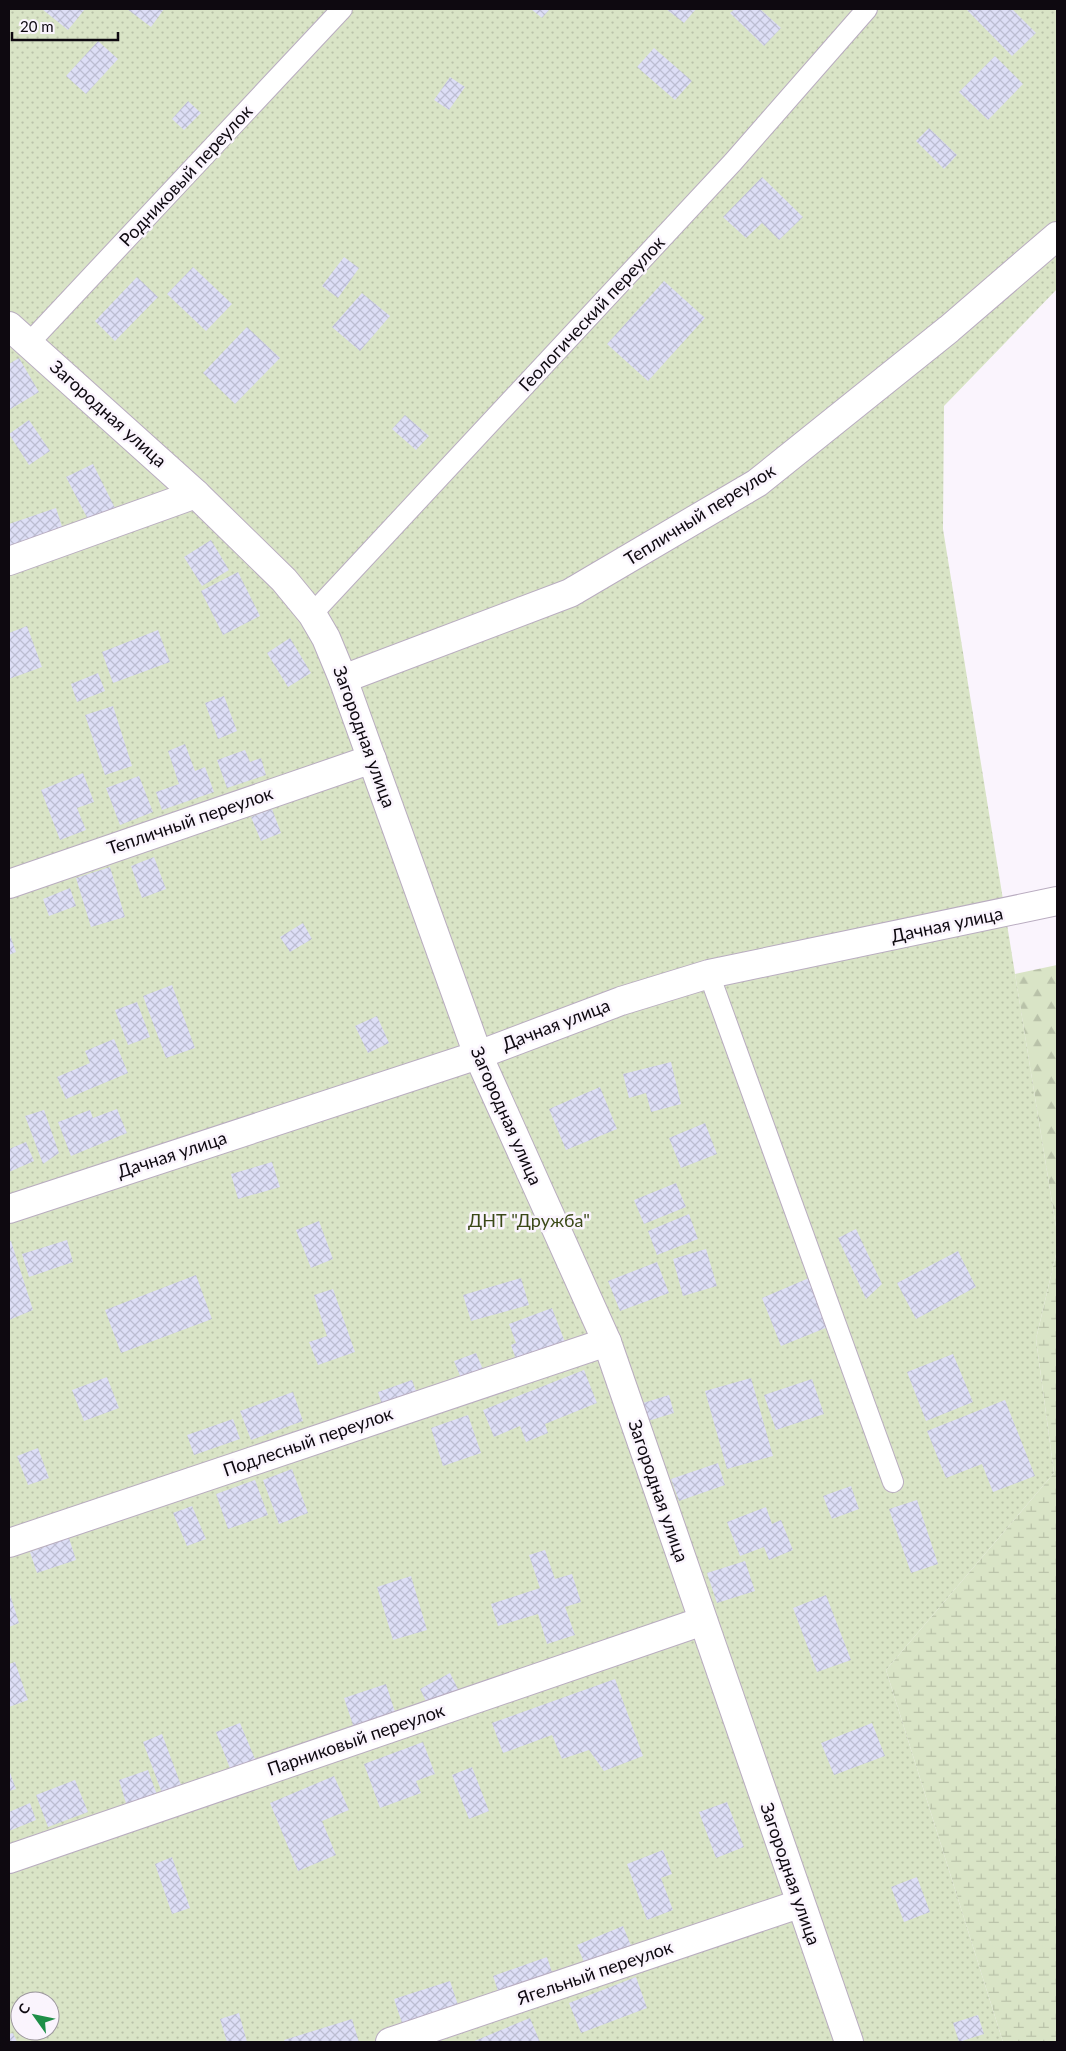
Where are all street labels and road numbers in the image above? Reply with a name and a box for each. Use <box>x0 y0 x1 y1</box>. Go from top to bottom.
street label: Родниковый переулок <box>114 100 257 251</box>
street label: Геологический переулок <box>514 231 669 395</box>
street label: Загородная улица <box>46 355 171 471</box>
street label: Тепличный переулок <box>620 458 780 570</box>
street label: Загородная улица <box>329 663 401 811</box>
street label: Тепличный переулок <box>104 781 276 859</box>
street label: Дачная улица <box>889 901 1005 947</box>
street label: Дачная улица <box>498 993 613 1055</box>
street label: Загородная улица <box>467 1043 547 1188</box>
street label: Дачная улица <box>114 1126 229 1182</box>
street label: Подлесный переулок <box>220 1401 396 1480</box>
street label: Загородная улица <box>624 1417 694 1565</box>
street label: Парниковый переулок <box>264 1698 448 1780</box>
street label: Загородная улица <box>756 1800 826 1948</box>
street label: Ягельный переулок <box>513 1935 676 2009</box>

